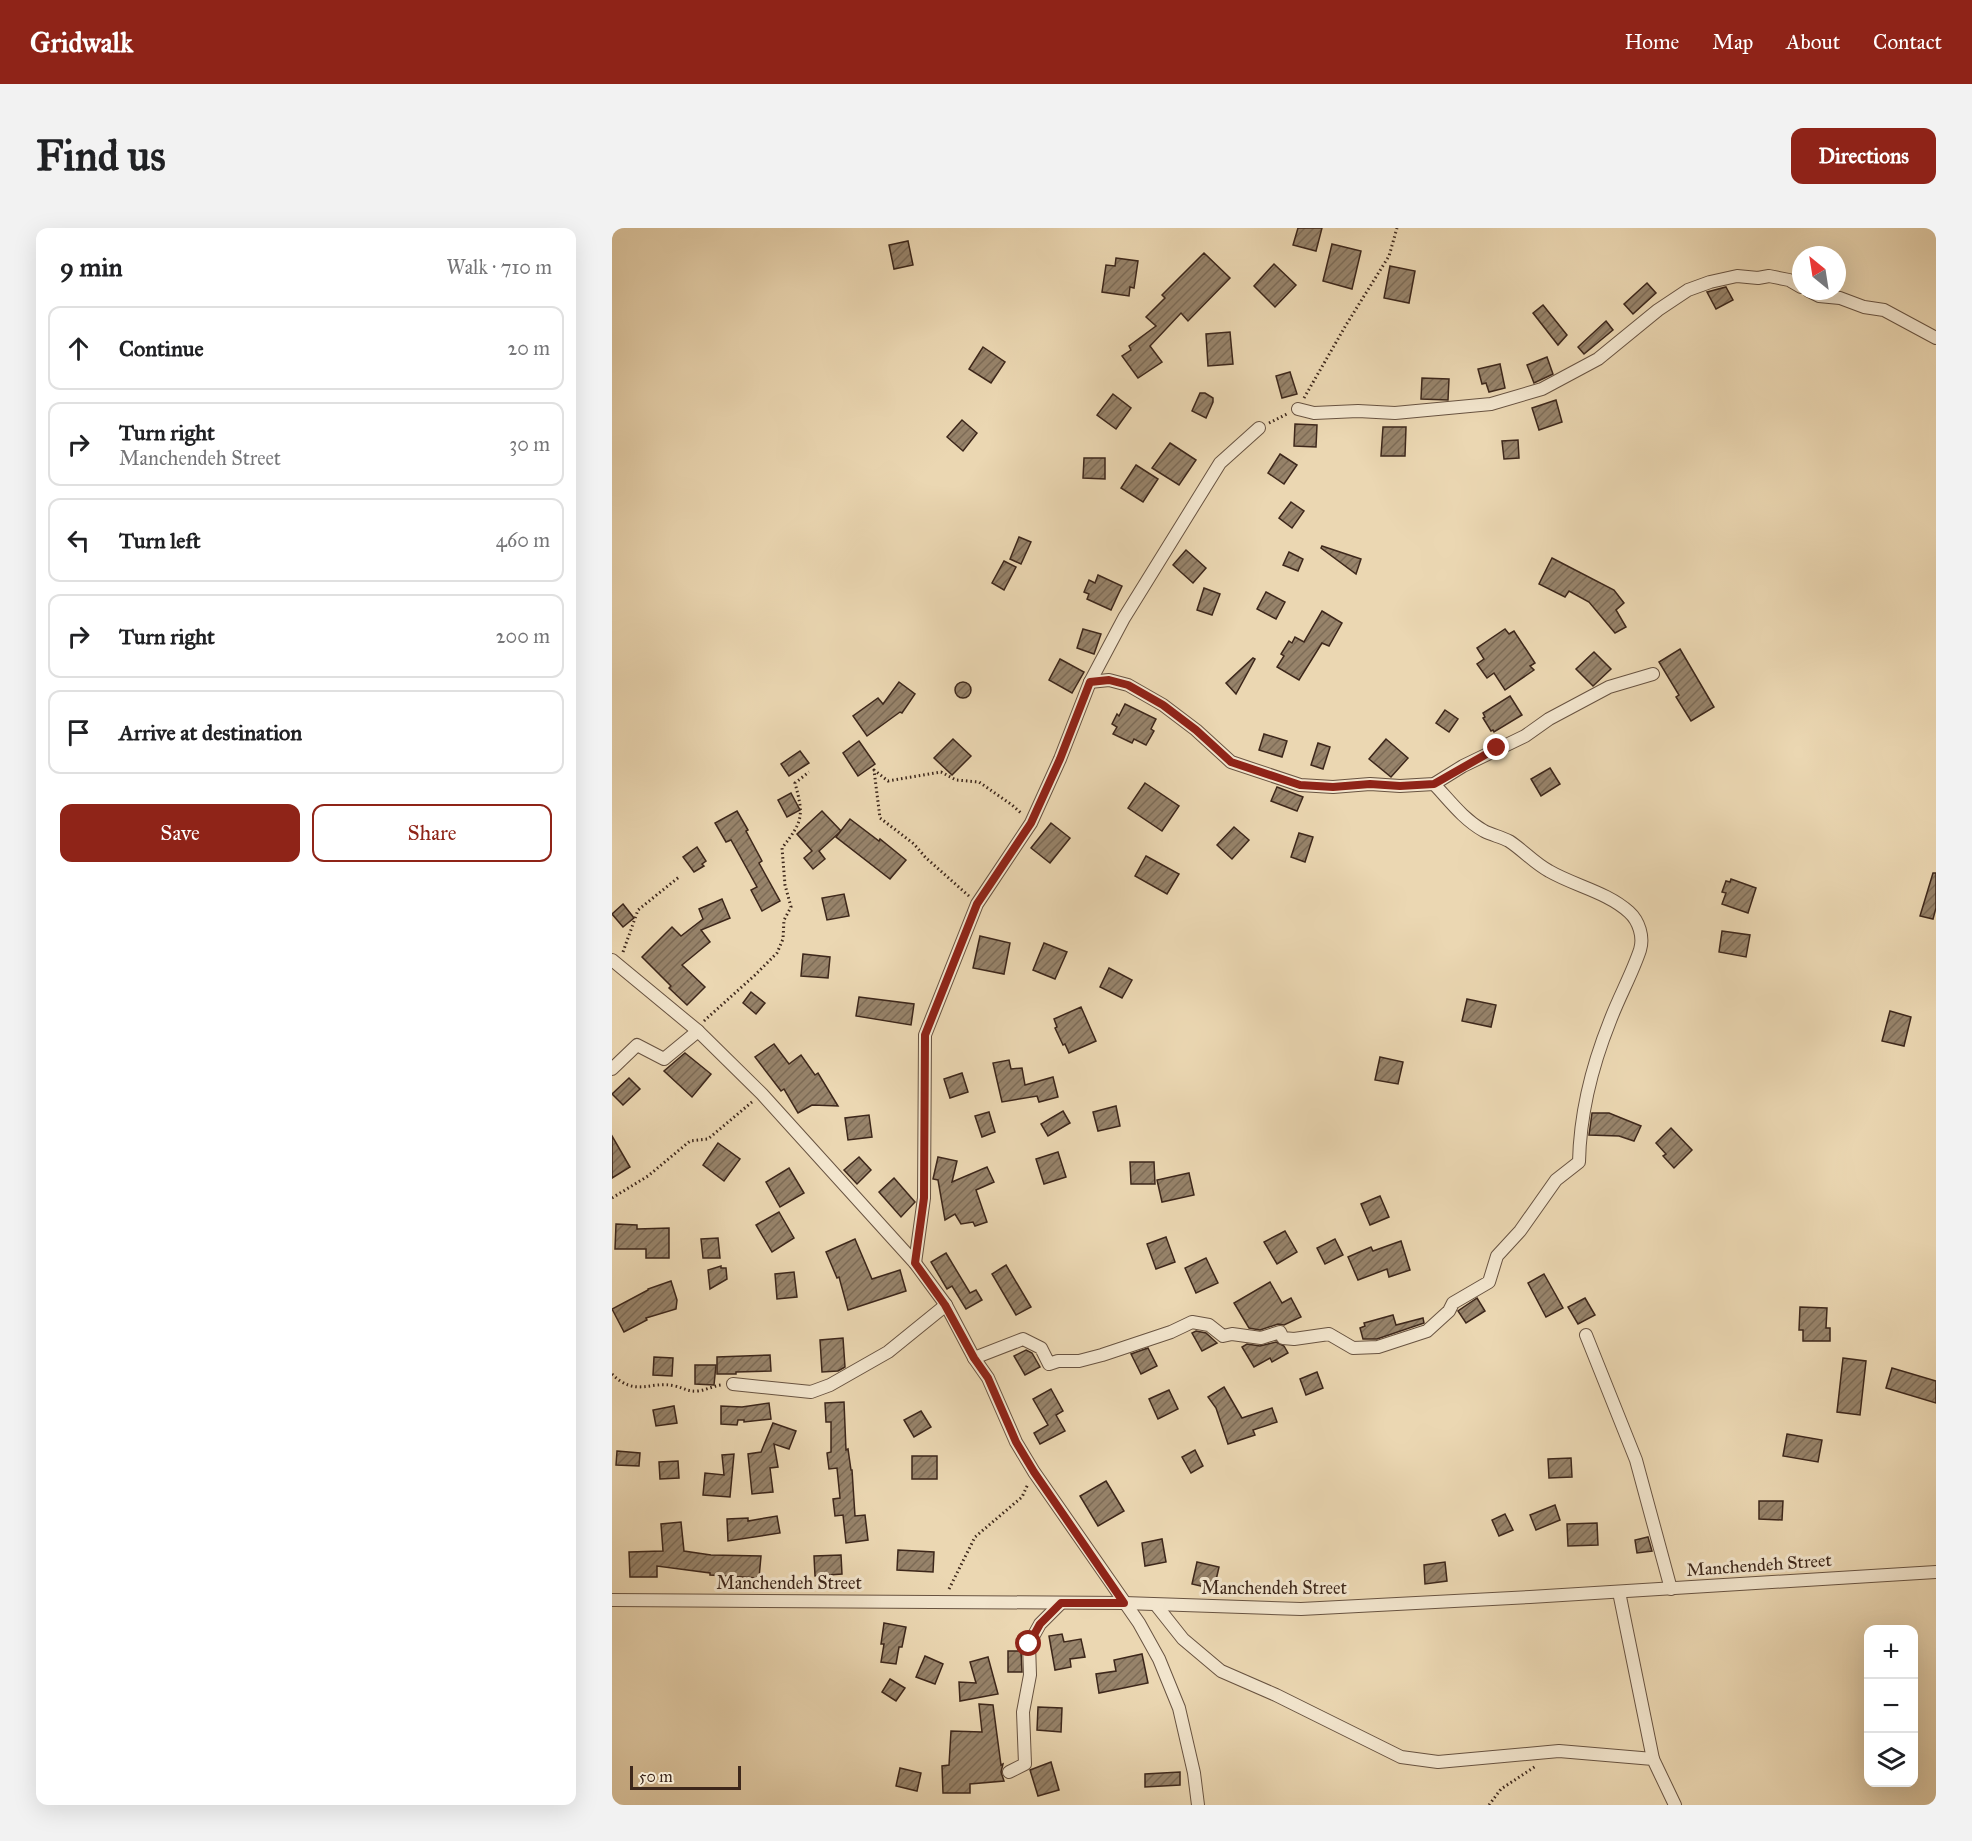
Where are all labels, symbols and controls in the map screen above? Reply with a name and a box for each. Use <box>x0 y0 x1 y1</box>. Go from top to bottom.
text: Gridwalk <box>30 25 133 60</box>
text: Home <box>1624 29 1679 55</box>
text: Map <box>1712 29 1753 55</box>
text: About <box>1786 29 1840 55</box>
text: Contact <box>1873 29 1942 55</box>
button: Directions <box>1791 128 1936 184</box>
text: Find us <box>36 130 166 182</box>
north arrow <box>1792 246 1846 300</box>
text: 9 min <box>60 251 123 283</box>
text: Walk · 710 m <box>447 255 552 279</box>
icon: ahead <box>62 332 95 365</box>
text: Continue <box>119 335 204 362</box>
text: 20 m <box>507 336 550 360</box>
text: Turn right <box>119 419 215 446</box>
icon: right <box>62 428 95 461</box>
text: 30 m <box>509 432 550 456</box>
text: Manchendeh Street <box>119 446 281 470</box>
icon: left <box>62 524 95 557</box>
text: Turn left <box>119 527 201 554</box>
text: 460 m <box>496 528 550 552</box>
icon: right <box>62 620 95 653</box>
text: Turn right <box>119 623 215 650</box>
text: 200 m <box>496 624 550 648</box>
icon: arrive <box>62 716 95 749</box>
text: Arrive at destination <box>119 719 302 746</box>
route end <box>1483 734 1509 760</box>
button: Save <box>60 804 300 862</box>
button: Share <box>312 804 552 862</box>
street label: Manchendeh Street <box>1686 1549 1833 1581</box>
street label: Manchendeh Street <box>716 1572 863 1594</box>
street label: Manchendeh Street <box>1201 1577 1348 1599</box>
map controls <box>1864 1625 1918 1787</box>
button: + <box>1864 1625 1918 1679</box>
route start <box>1015 1630 1041 1656</box>
button: − <box>1864 1679 1918 1733</box>
button: layers <box>1864 1733 1918 1787</box>
scale bar <box>630 1763 741 1790</box>
text: 50 m <box>639 1767 673 1786</box>

